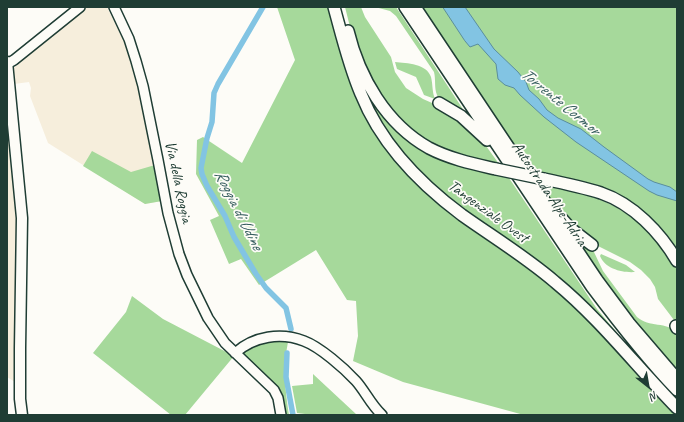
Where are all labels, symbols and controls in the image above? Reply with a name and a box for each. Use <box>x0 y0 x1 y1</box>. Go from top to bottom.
water label: Torrente Cormor <box>516 64 604 140</box>
street label: Autostrada Alpe-Adria <box>507 138 591 250</box>
street label: Via della Roggia <box>160 139 196 225</box>
water label: Roggia di Udine <box>209 167 267 253</box>
street label: Tangenziale Ovest <box>444 176 532 248</box>
north arrow <box>628 366 668 406</box>
text: N <box>648 389 661 404</box>

